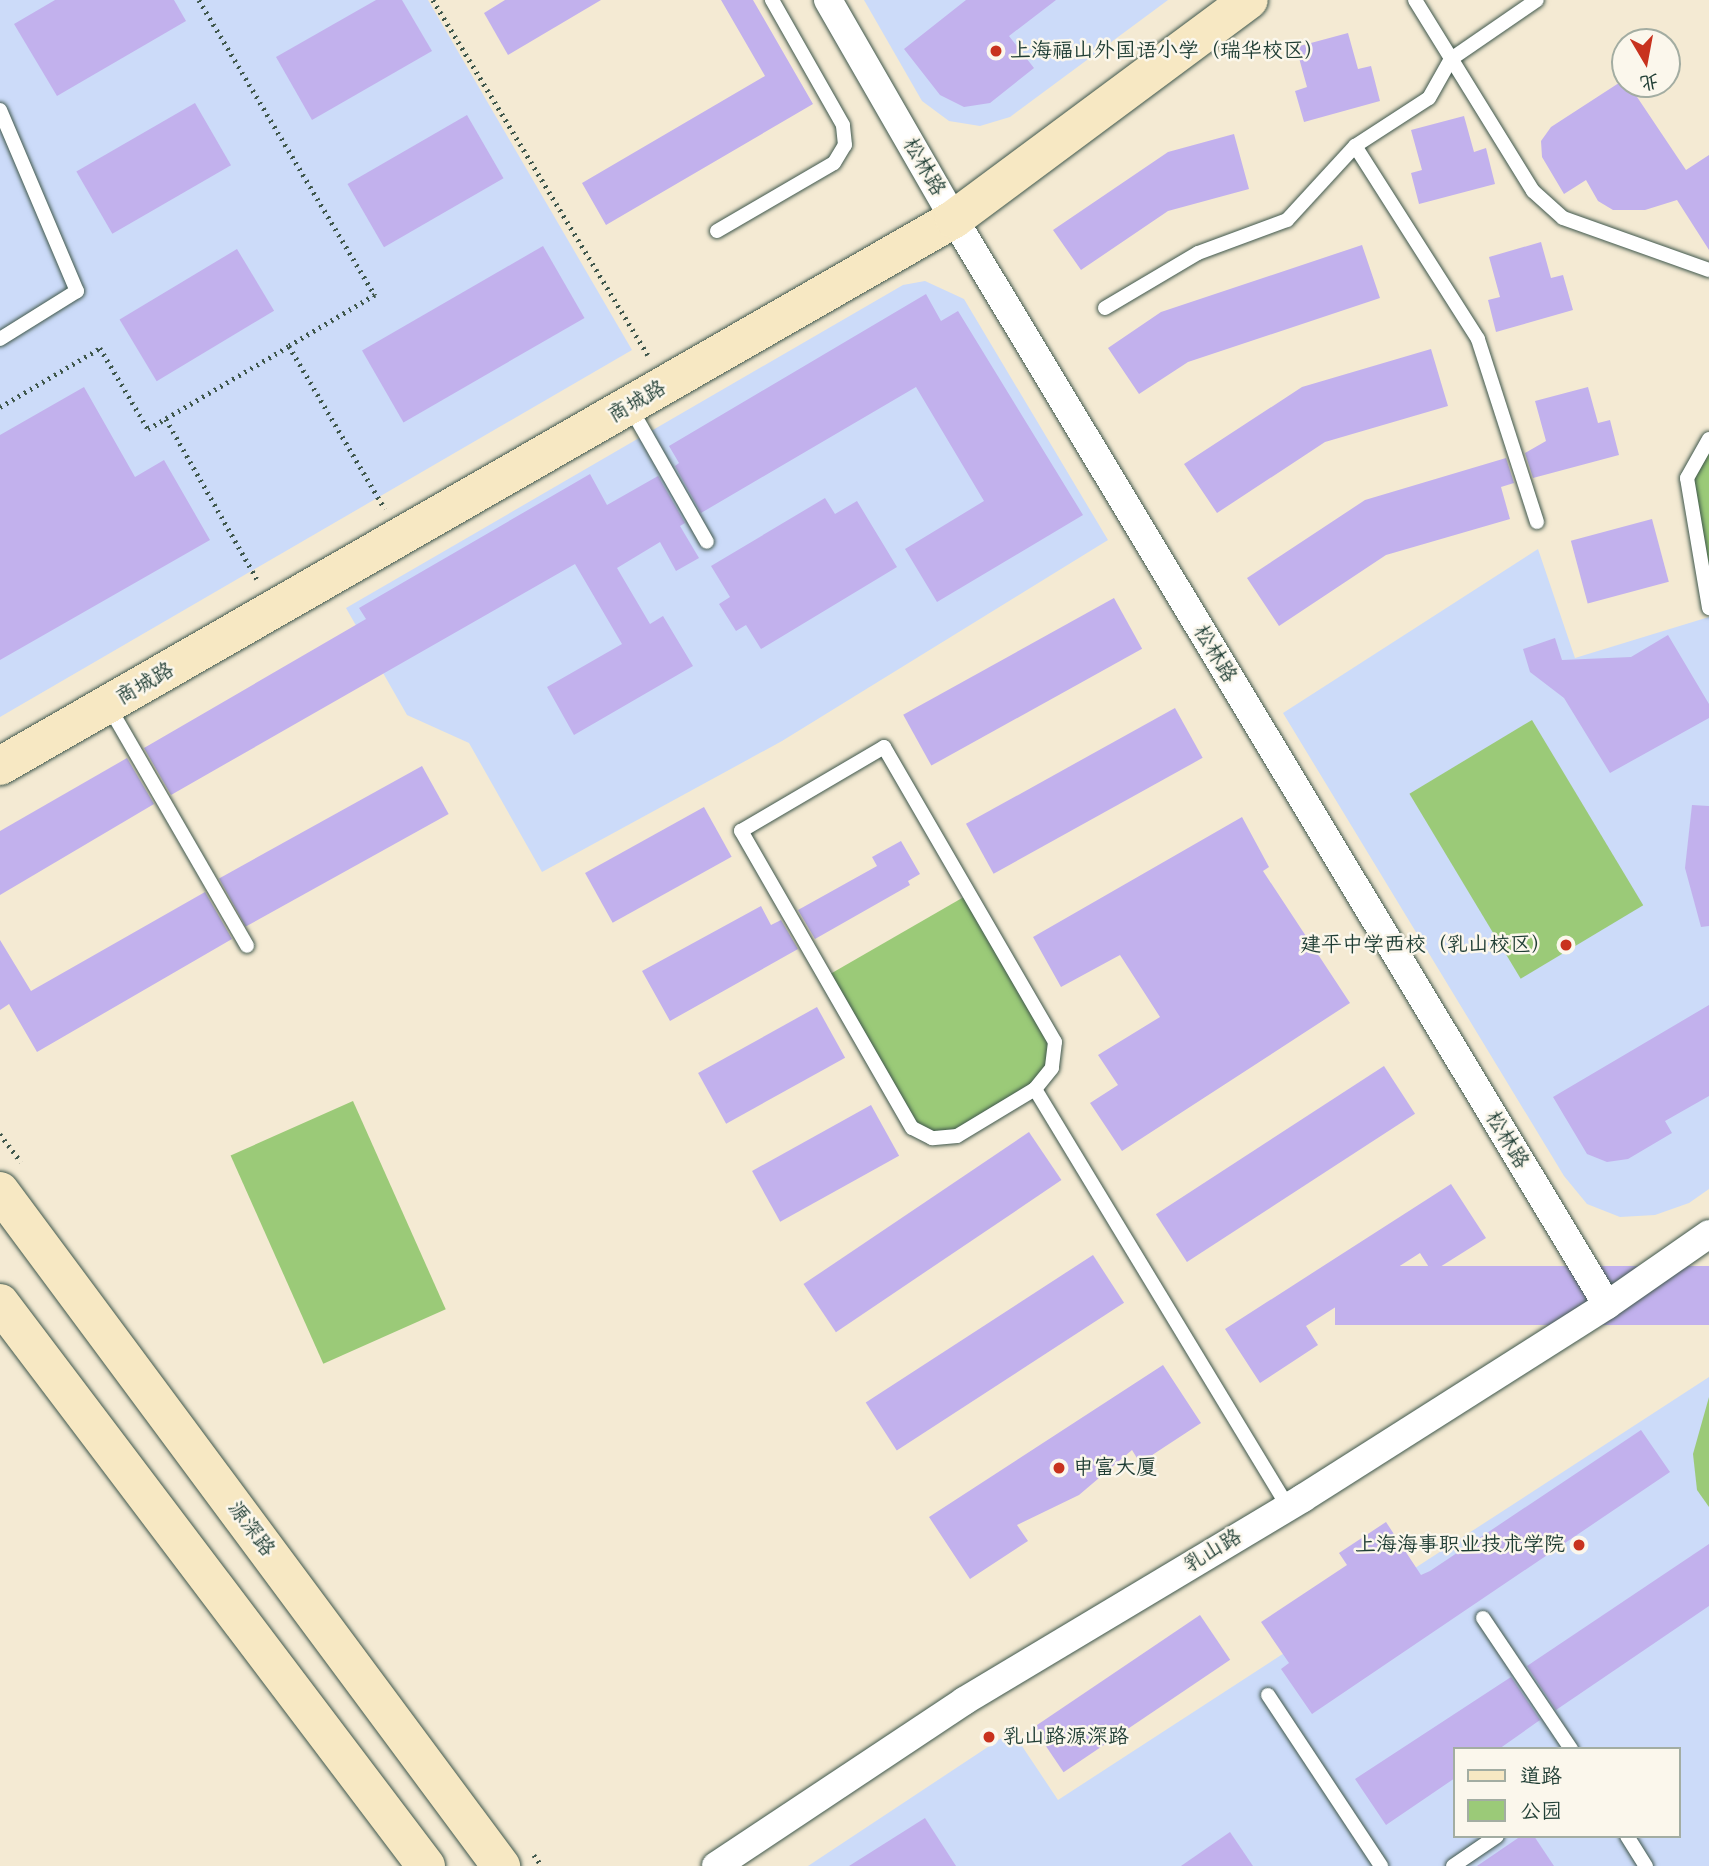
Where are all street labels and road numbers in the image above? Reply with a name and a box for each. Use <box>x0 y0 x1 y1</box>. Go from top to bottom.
street label: 松林路 <box>897 133 951 201</box>
street label: 商城路 <box>603 375 671 429</box>
street label: 松林路 <box>1188 621 1242 687</box>
street label: 商城路 <box>111 657 179 711</box>
street label: 松林路 <box>1480 1107 1534 1173</box>
street label: 源深路 <box>222 1496 280 1562</box>
street label: 乳山路 <box>1180 1524 1246 1578</box>

